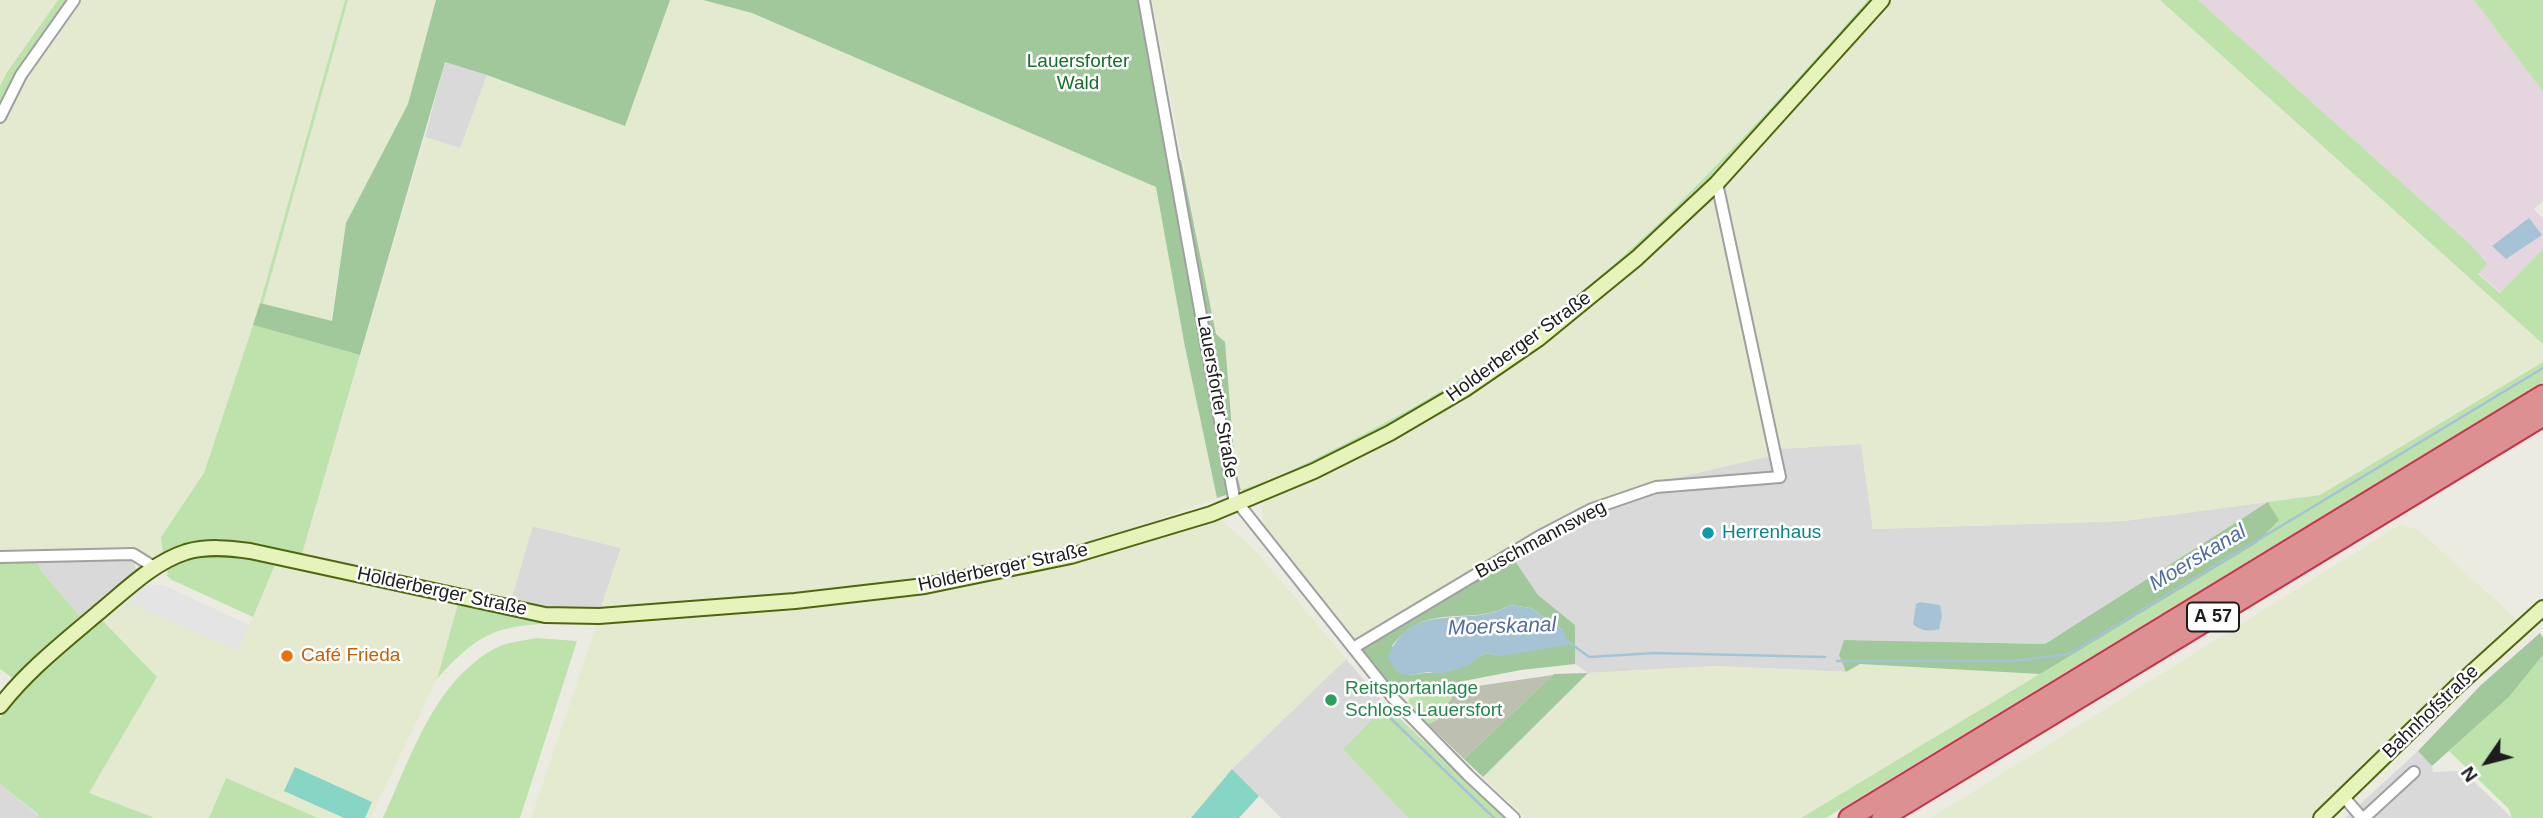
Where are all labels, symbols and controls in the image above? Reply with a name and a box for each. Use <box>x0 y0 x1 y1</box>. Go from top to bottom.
park label: Lauersforter Wald <box>1027 51 1129 95</box>
street label: Holderberger Straße <box>1442 287 1596 407</box>
street label: Lauersforter Straße <box>1191 314 1243 480</box>
street label: Buschmannsweg <box>1472 496 1610 584</box>
water label: Moerskanal <box>2145 519 2251 597</box>
place label: Herrenhaus <box>1722 522 1821 544</box>
marker: Herrenhaus <box>1700 525 1716 541</box>
street label: Holderberger Straße <box>916 539 1090 597</box>
street label: Holderberger Straße <box>355 563 529 621</box>
road number: A 57 <box>2187 602 2239 632</box>
water label: Moerskanal <box>1447 613 1557 641</box>
place label: Café Frieda <box>301 645 400 667</box>
marker: Café Frieda <box>279 648 295 664</box>
street label: Bahnhofstraße <box>2378 661 2484 763</box>
place label: Reitsportanlage Schloss Lauersfort <box>1345 678 1502 722</box>
marker: Reitsportanlage Schloss Lauersfort <box>1323 692 1339 708</box>
north arrow <box>2452 727 2522 797</box>
text: N <box>2457 763 2482 786</box>

